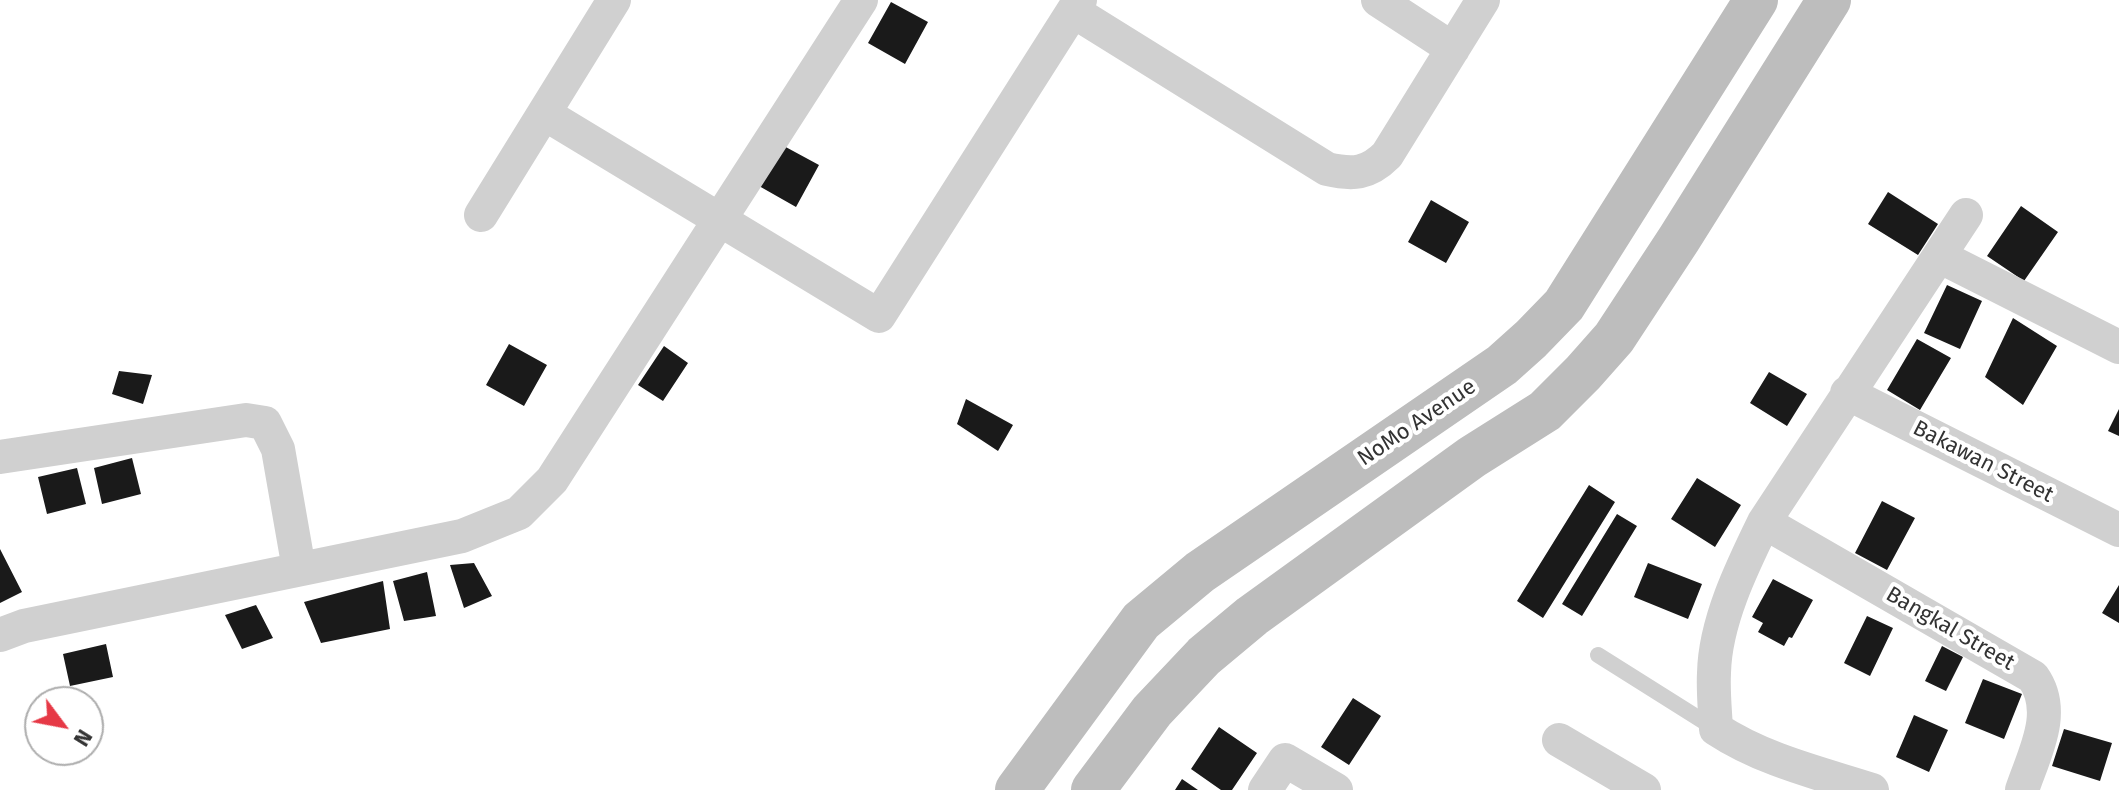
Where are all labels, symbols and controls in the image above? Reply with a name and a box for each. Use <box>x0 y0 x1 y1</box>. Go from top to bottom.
street label: NoMo Avenue <box>1353 374 1481 472</box>
street label: Bakawan Street <box>1908 415 2058 509</box>
street label: Bangkal Street <box>1881 581 2019 677</box>
north arrow <box>24 686 104 766</box>
text: N <box>68 725 98 751</box>

